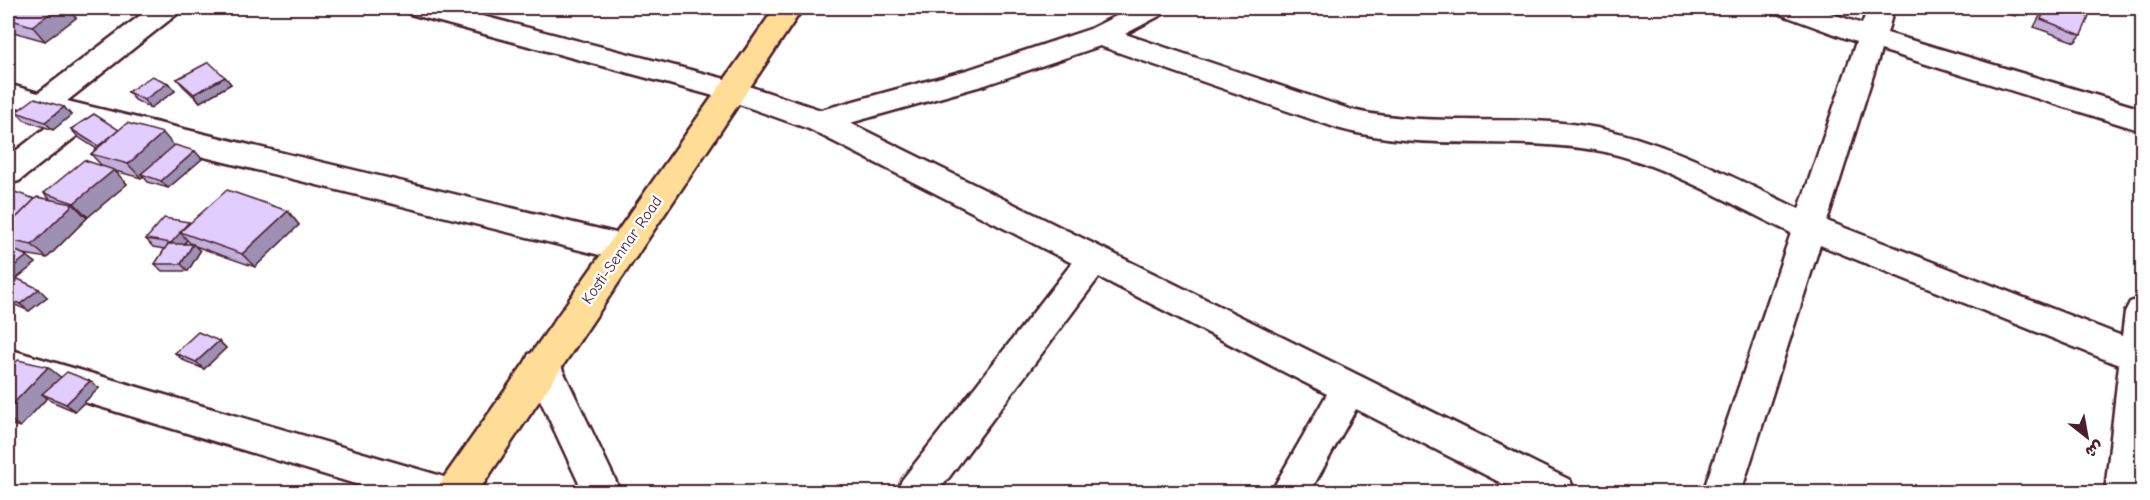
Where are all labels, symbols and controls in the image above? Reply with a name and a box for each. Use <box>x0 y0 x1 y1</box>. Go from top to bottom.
street label: Kosti-Sennar Road <box>578 193 666 307</box>
north arrow <box>2057 407 2117 467</box>
text: ش <box>2082 437 2106 461</box>

